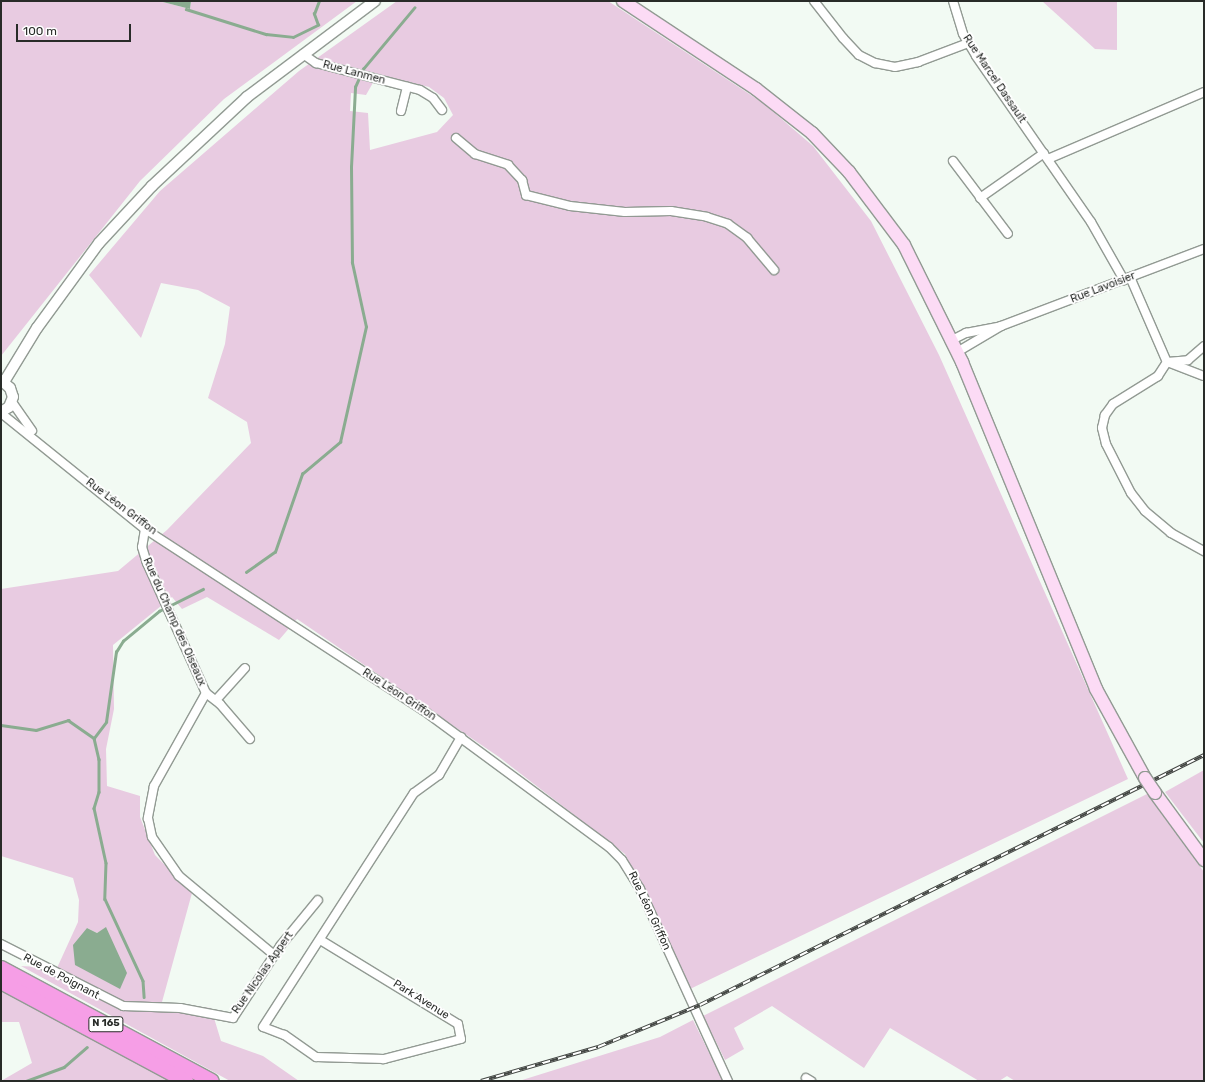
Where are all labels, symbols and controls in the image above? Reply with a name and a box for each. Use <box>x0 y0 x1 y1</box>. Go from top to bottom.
scale bar <box>18 16 133 42</box>
text: 100 m <box>23 24 57 38</box>
street label: Rue Marcel Dassault <box>960 32 1028 126</box>
street label: Rue Lanmen <box>321 58 387 88</box>
street label: Rue Lavoisier <box>1069 270 1137 306</box>
street label: Rue Léon Griffon <box>83 476 159 538</box>
street label: Rue du Champ des Oiseaux <box>140 556 208 688</box>
street label: Rue Léon Griffon <box>360 666 438 724</box>
street label: Rue Léon Griffon <box>625 870 673 952</box>
street label: Rue Nicolas Appert <box>230 929 296 1017</box>
street label: Rue de Poignant <box>21 951 101 1003</box>
street label: Park Avenue <box>390 977 452 1023</box>
road number: N 165 <box>88 1016 124 1032</box>

